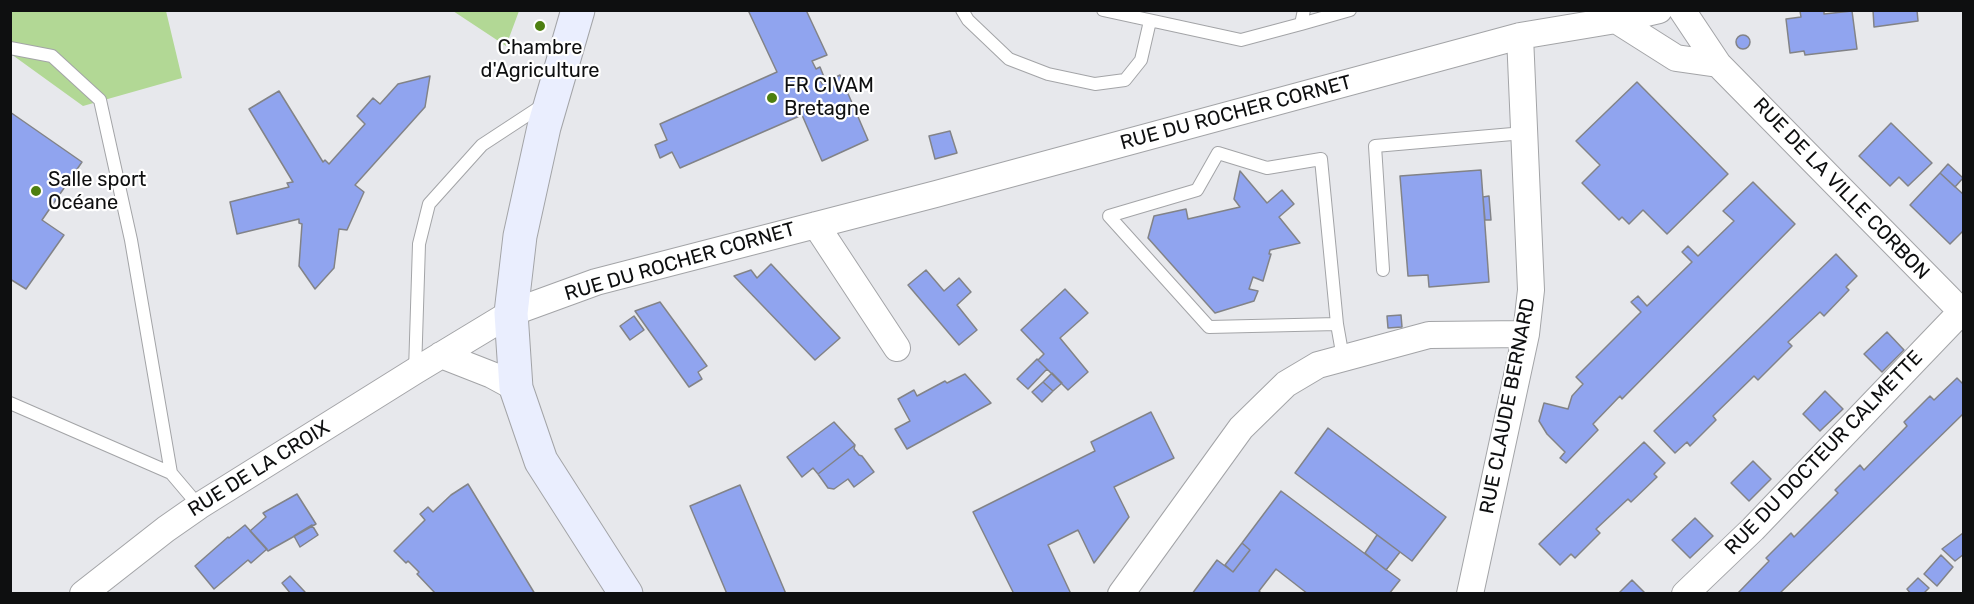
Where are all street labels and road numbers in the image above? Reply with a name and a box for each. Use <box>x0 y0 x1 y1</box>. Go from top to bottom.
street label: RUE DU ROCHER CORNET <box>1118 71 1354 155</box>
street label: RUE DE LA VILLE CORBON <box>1748 93 1934 285</box>
street label: RUE DU ROCHER CORNET <box>562 218 798 306</box>
street label: RUE CLAUDE BERNARD <box>1475 296 1541 516</box>
street label: RUE DU DOCTEUR CALMETTE <box>1720 346 1928 560</box>
street label: RUE DE LA CROIX <box>184 416 334 522</box>

